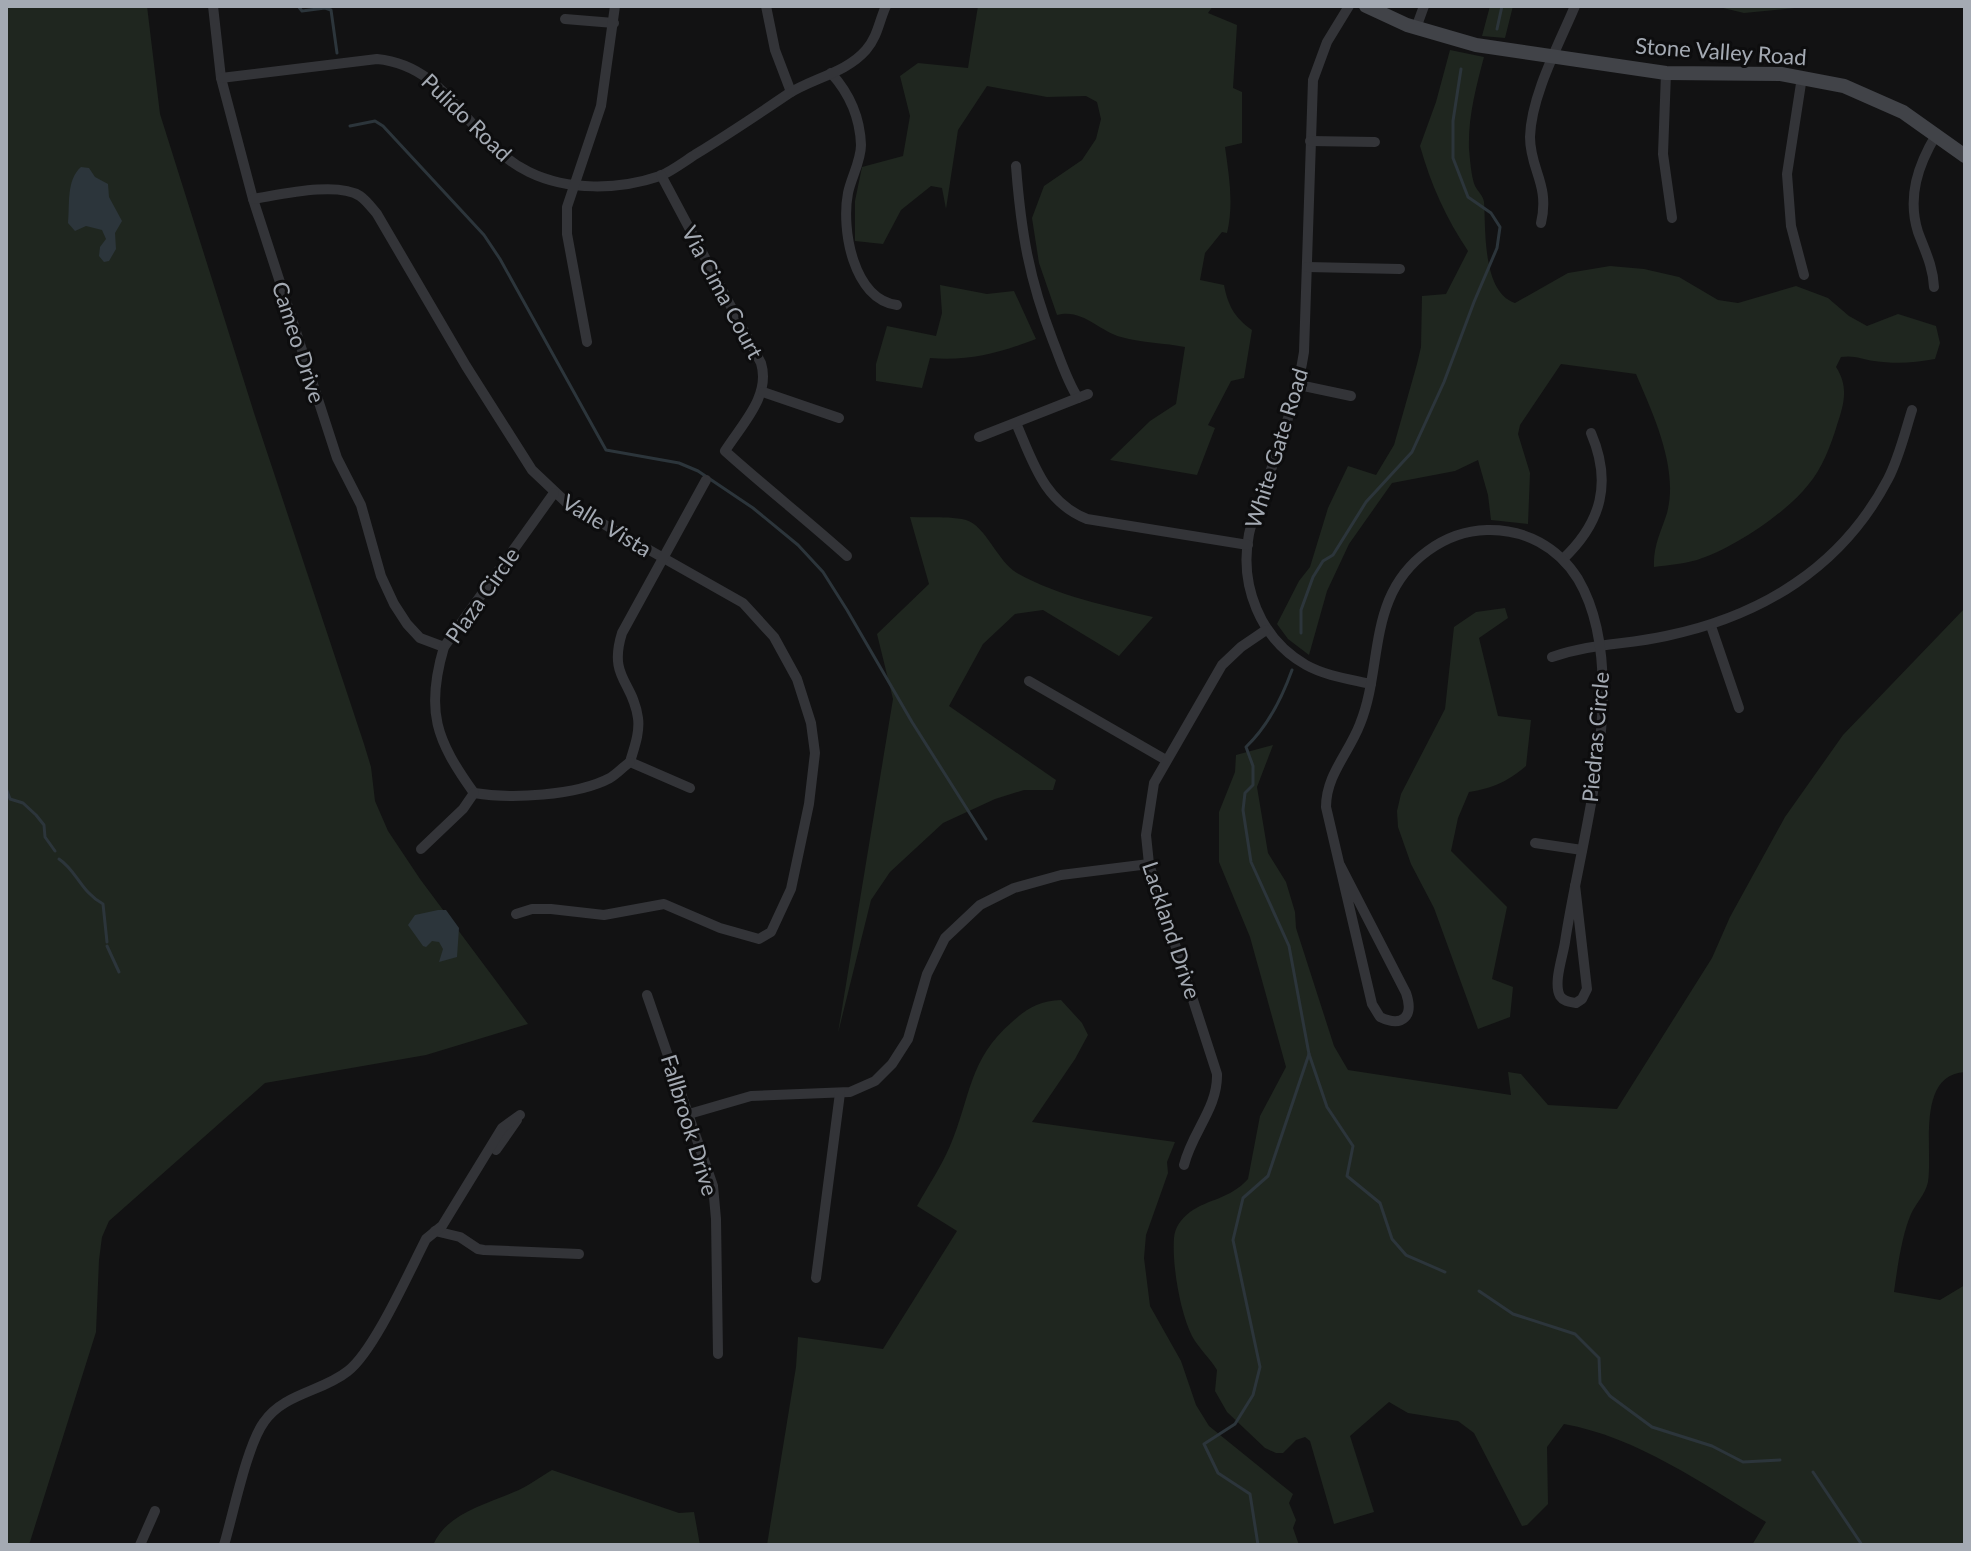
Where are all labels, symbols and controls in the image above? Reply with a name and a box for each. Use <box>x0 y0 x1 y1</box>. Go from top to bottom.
street label: Stone Valley Road <box>1634 32 1808 70</box>
street label: Pulido Road <box>416 67 518 167</box>
street label: Via Cima Court <box>677 221 769 363</box>
street label: Cameo Drive <box>267 278 331 406</box>
street label: White Gate Road <box>1239 365 1313 531</box>
street label: Valle Vista <box>557 488 657 562</box>
street label: Plaza Circle <box>439 542 525 648</box>
street label: Piedras Circle <box>1576 671 1614 803</box>
street label: Lackland Drive <box>1137 858 1207 1002</box>
street label: Fallbrook Drive <box>656 1051 724 1199</box>

